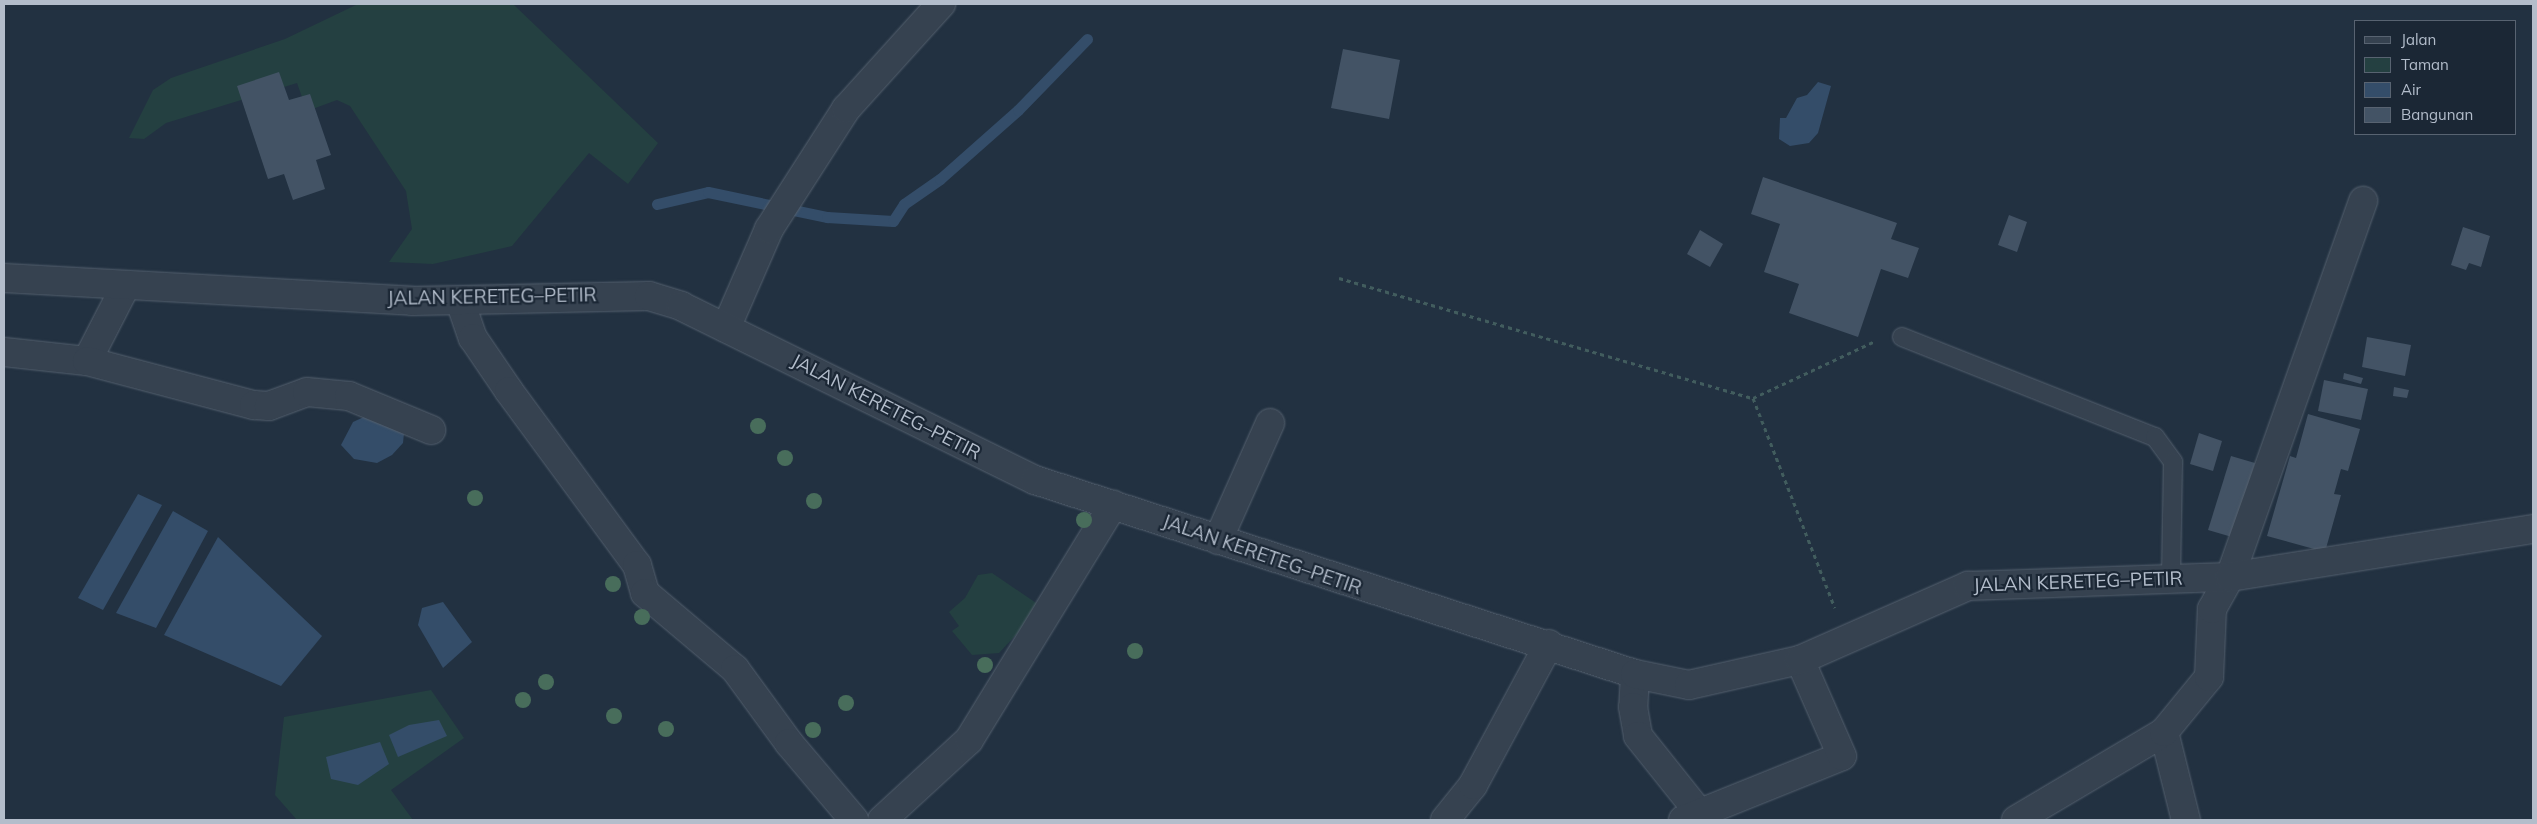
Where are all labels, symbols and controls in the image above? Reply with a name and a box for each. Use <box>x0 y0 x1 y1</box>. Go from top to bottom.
legend <box>2354 20 2517 135</box>
text: Jalan <box>2401 30 2436 49</box>
text: Taman <box>2401 55 2449 74</box>
text: Air <box>2401 80 2421 99</box>
text: Bangunan <box>2401 105 2473 124</box>
street label: JALAN KERETEG–PETIR <box>387 284 597 310</box>
street label: JALAN KERETEG–PETIR <box>787 349 985 465</box>
street label: JALAN KERETEG–PETIR <box>1159 510 1365 600</box>
street label: JALAN KERETEG–PETIR <box>1973 567 2183 597</box>

